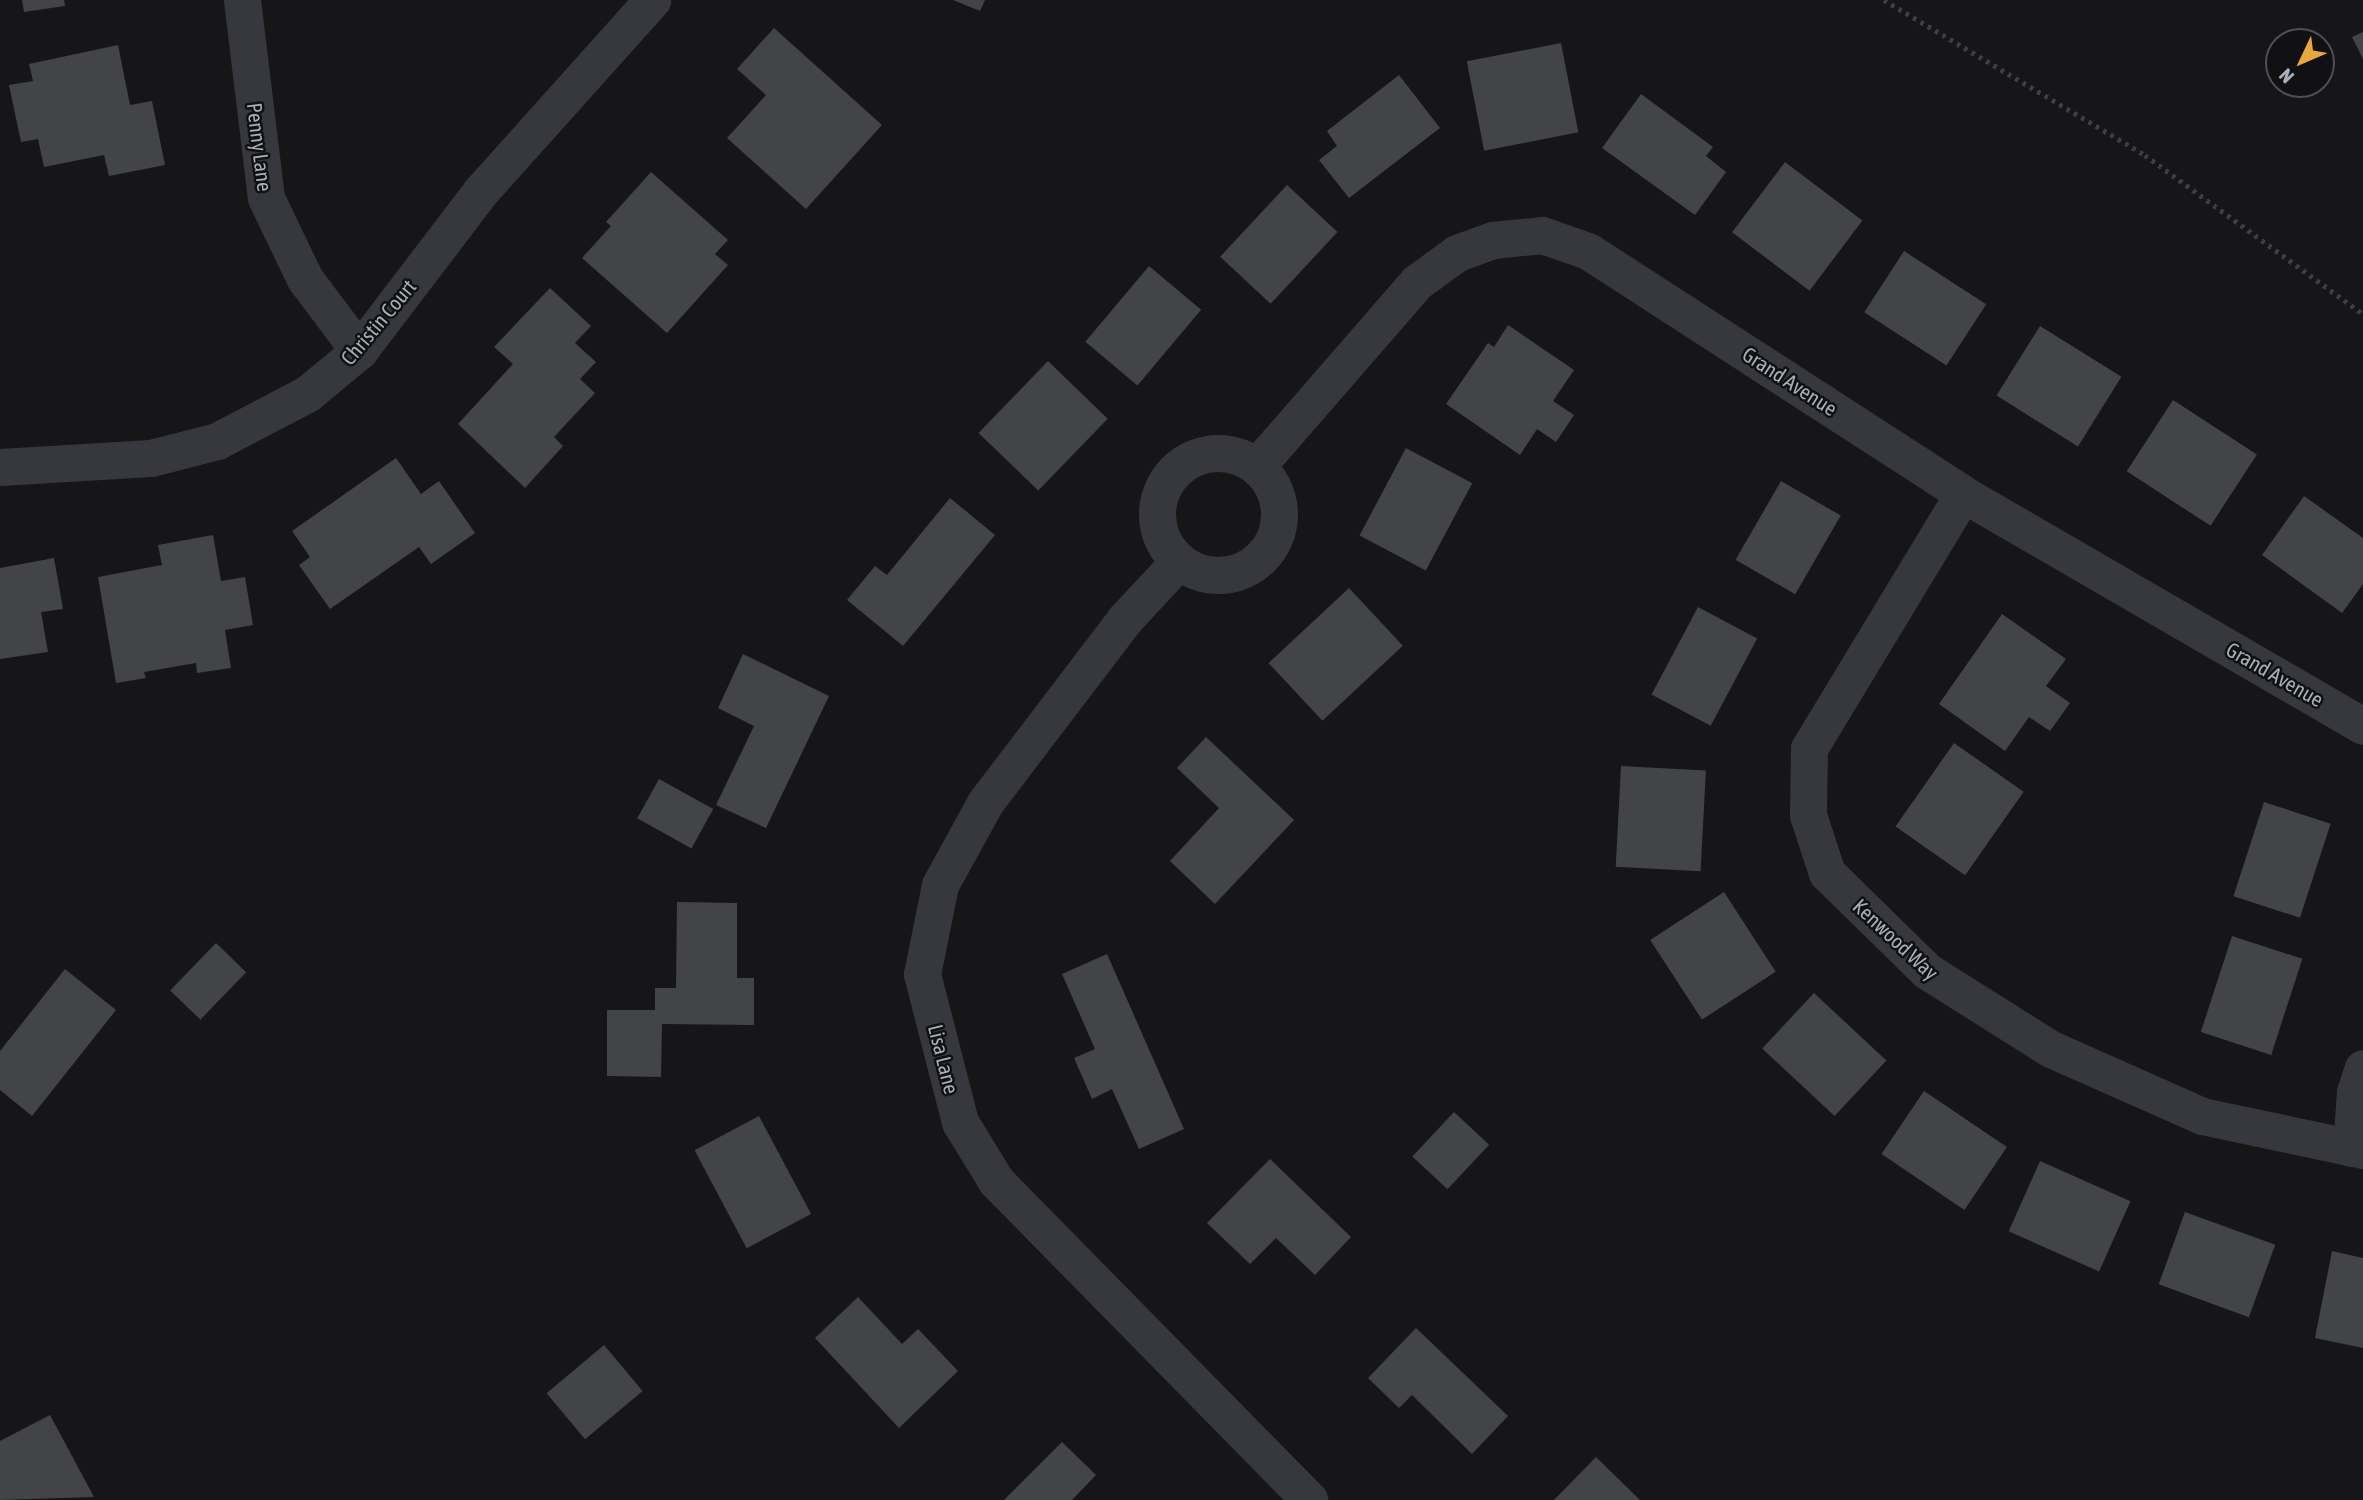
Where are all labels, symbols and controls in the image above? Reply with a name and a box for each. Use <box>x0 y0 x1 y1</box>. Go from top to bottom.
north arrow <box>2265 28 2335 98</box>
text: N <box>2275 65 2298 88</box>
street label: Penny Lane <box>242 101 278 193</box>
street label: Christin Court <box>335 274 421 370</box>
street label: Grand Avenue <box>1738 341 1842 421</box>
street label: Grand Avenue <box>2222 636 2328 712</box>
street label: Kenwood Way <box>1848 893 1944 985</box>
street label: Lisa Lane <box>923 1022 965 1096</box>

